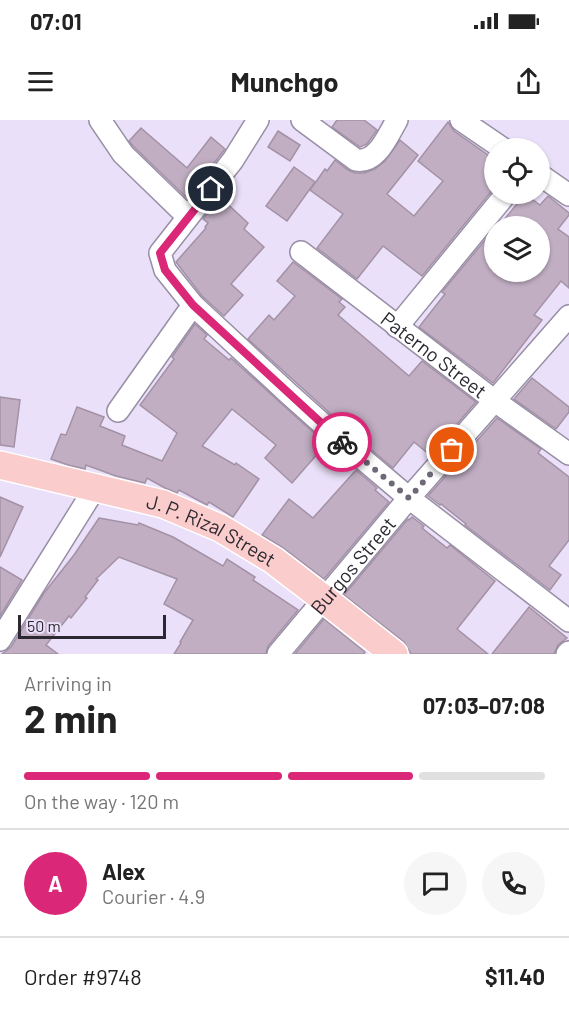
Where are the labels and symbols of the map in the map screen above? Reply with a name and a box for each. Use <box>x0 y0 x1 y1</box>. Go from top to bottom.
pin <box>185 163 236 214</box>
street label: Paterno Street <box>377 306 492 403</box>
courier <box>312 412 372 472</box>
pin <box>426 424 477 475</box>
street label: J. P. Rizal Street <box>144 489 280 571</box>
street label: Burgos Street <box>305 512 400 619</box>
scale bar <box>18 612 166 640</box>

